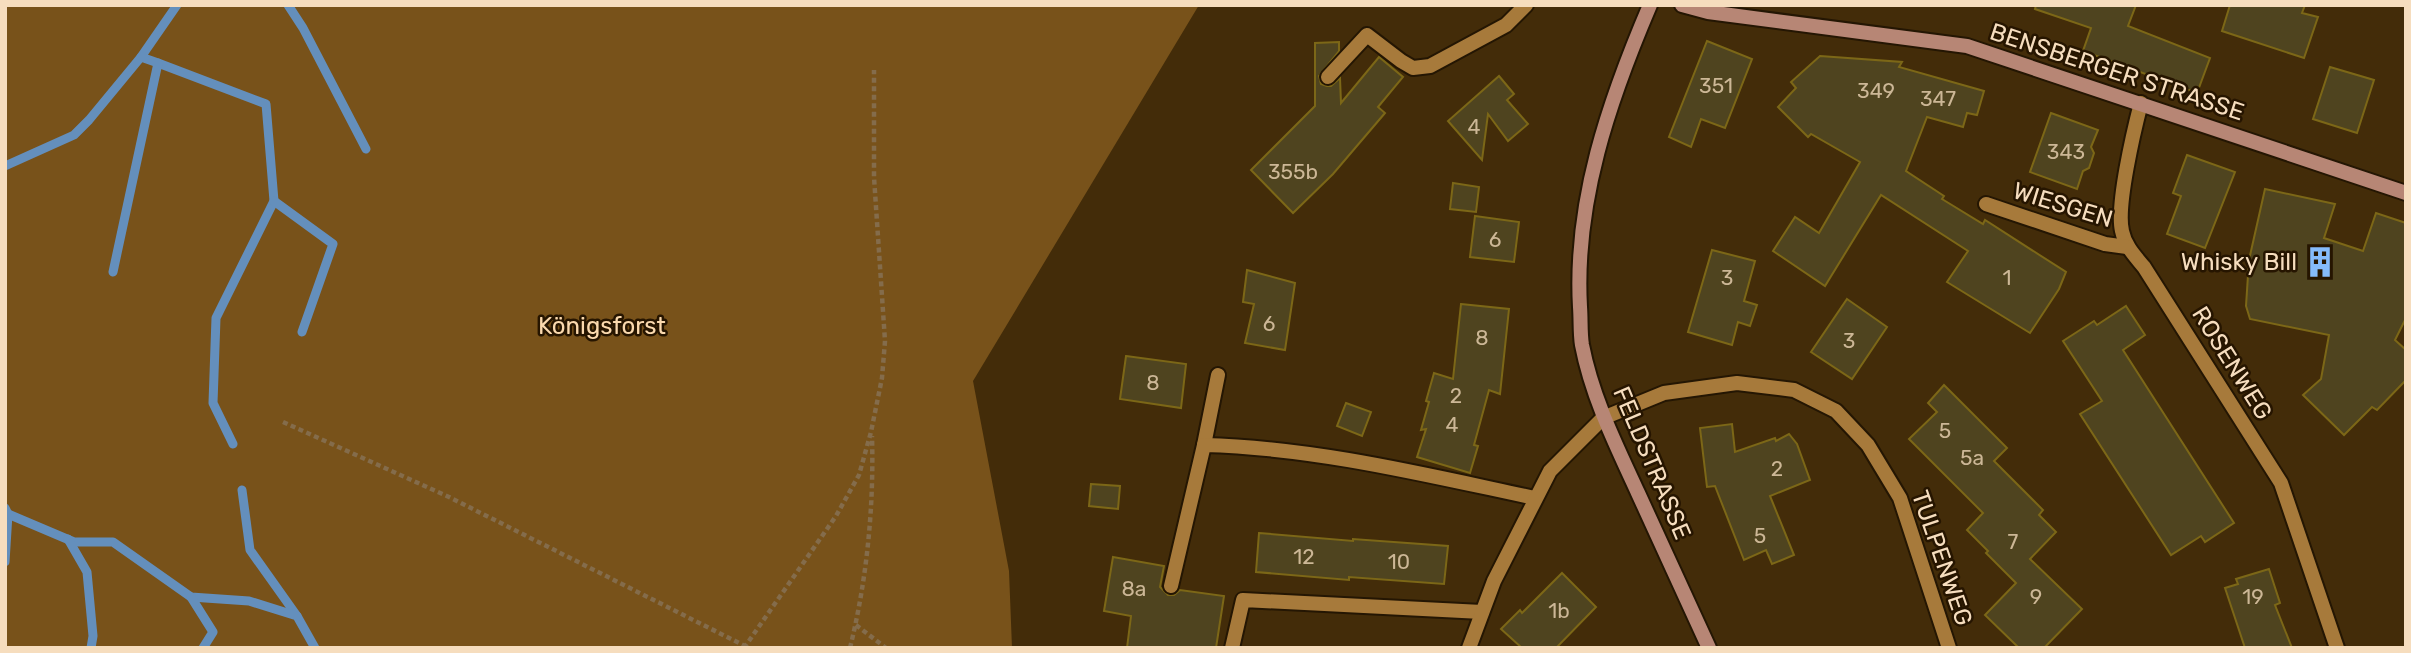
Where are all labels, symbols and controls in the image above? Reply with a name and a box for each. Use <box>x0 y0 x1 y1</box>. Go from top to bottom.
street label: BENSBERGER STRASSE <box>1986 18 2248 126</box>
house number: 351 <box>1699 73 1733 98</box>
house number: 349 <box>1857 78 1895 103</box>
house number: 347 <box>1920 86 1956 111</box>
house number: 4 <box>1467 114 1481 139</box>
house number: 343 <box>2047 139 2085 164</box>
house number: 355b <box>1268 159 1318 184</box>
street label: WIESGEN <box>2010 177 2116 233</box>
house number: 6 <box>1489 227 1501 252</box>
building icon: Whisky Bill <box>2303 245 2337 279</box>
place label: Whisky Bill <box>2181 248 2297 276</box>
house number: 3 <box>1721 265 1733 290</box>
house number: 1 <box>2003 265 2012 290</box>
street label: ROSENWEG <box>2186 301 2278 425</box>
house number: 6 <box>1263 311 1275 336</box>
park label: Königsforst <box>538 312 666 340</box>
house number: 8 <box>1475 325 1489 350</box>
house number: 3 <box>1843 328 1855 353</box>
house number: 8 <box>1146 370 1160 395</box>
street label: FELDSTRASSE <box>1607 382 1697 544</box>
house number: 2 <box>1450 383 1462 408</box>
house number: 4 <box>1445 412 1459 437</box>
house number: 5 <box>1939 418 1951 443</box>
house number: 5a <box>1960 445 1984 470</box>
house number: 2 <box>1771 456 1783 481</box>
street label: TULPENWEG <box>1906 487 1978 629</box>
house number: 5 <box>1754 523 1766 548</box>
house number: 7 <box>2008 529 2019 554</box>
house number: 12 <box>1293 544 1315 569</box>
house number: 10 <box>1388 549 1410 574</box>
house number: 8a <box>1122 576 1146 601</box>
house number: 9 <box>2030 584 2042 609</box>
house number: 19 <box>2242 584 2264 609</box>
house number: 1b <box>1548 598 1570 623</box>

